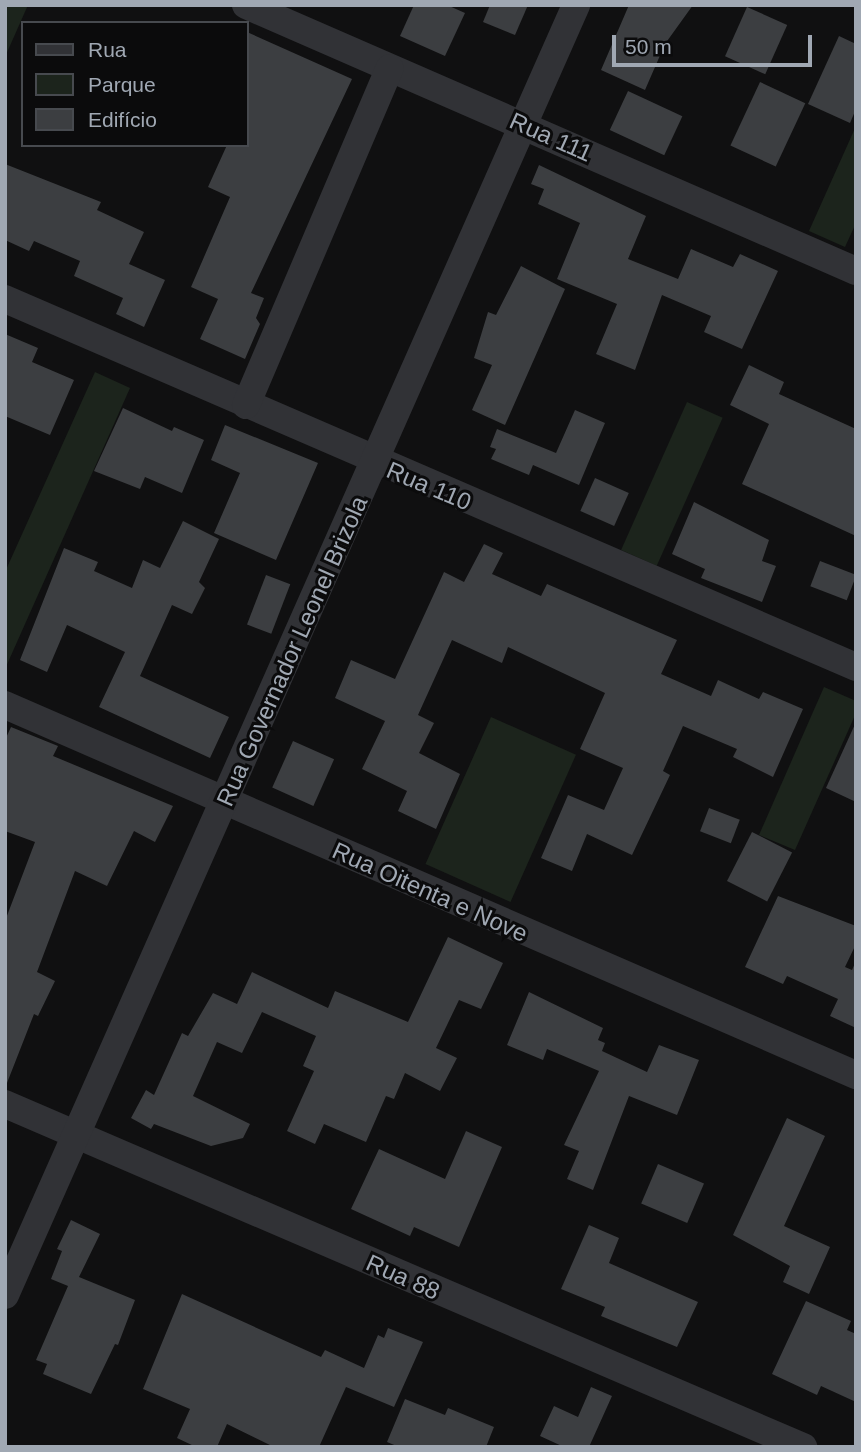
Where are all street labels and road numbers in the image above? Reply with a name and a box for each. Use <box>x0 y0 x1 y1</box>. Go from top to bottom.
street label: Rua 111 <box>505 106 597 168</box>
street label: Rua 110 <box>382 455 476 517</box>
street label: Rua Governador Leonel Brizola <box>210 492 374 810</box>
street label: Rua Oitenta e Nove <box>328 836 532 948</box>
street label: Rua 88 <box>362 1248 444 1306</box>

